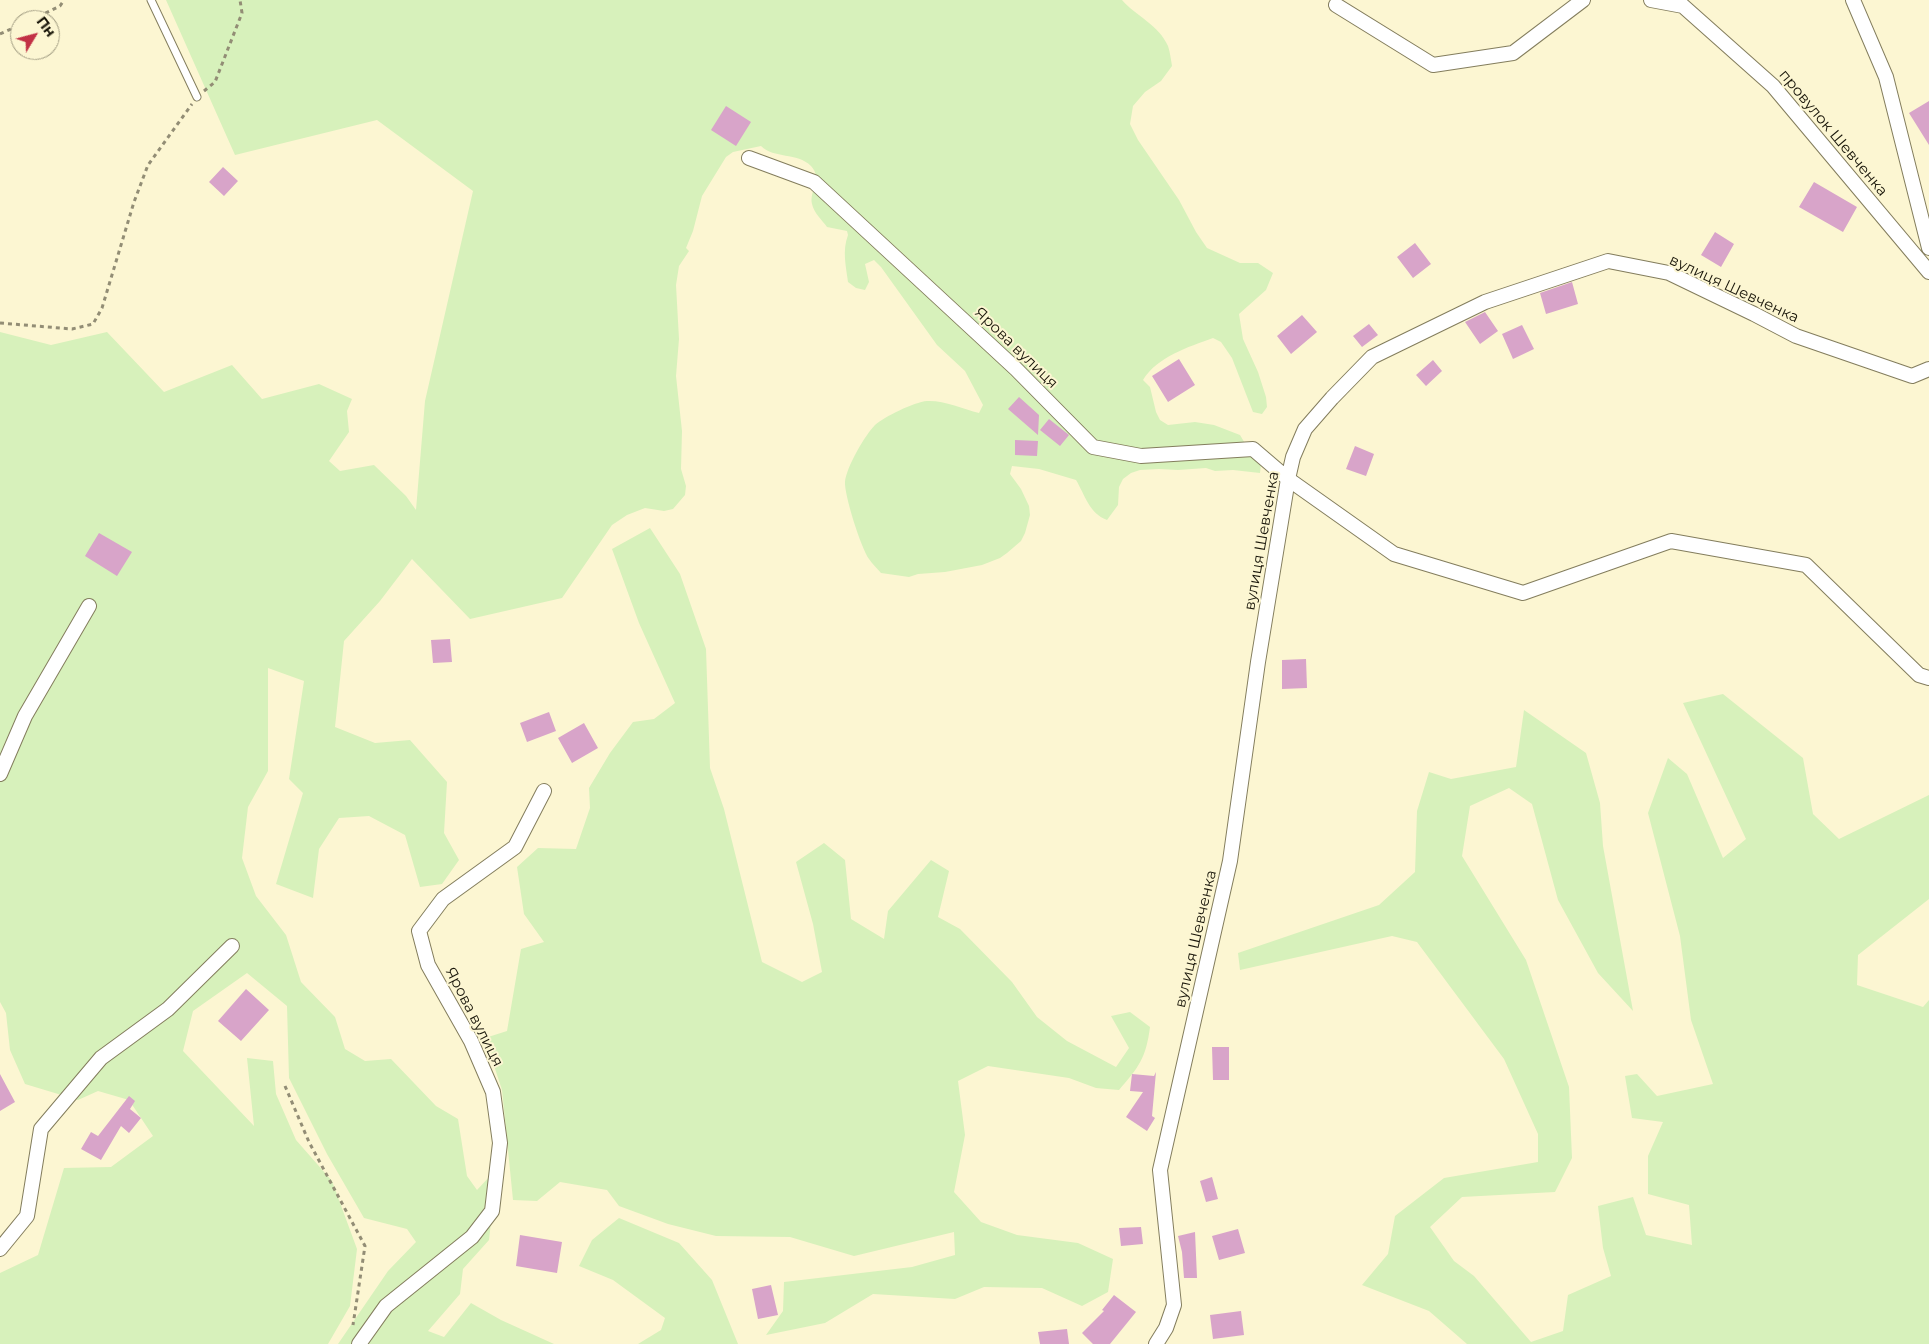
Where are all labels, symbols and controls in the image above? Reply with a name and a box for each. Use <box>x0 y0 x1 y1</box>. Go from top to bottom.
north arrow <box>10 10 60 60</box>
text: Пн <box>33 13 60 40</box>
street label: провулок Шевченка <box>1775 66 1891 200</box>
street label: вулиця Шевченка <box>1666 251 1802 327</box>
street label: Ярова вулиця <box>971 304 1061 392</box>
street label: вулиця Шевченка <box>1241 470 1283 612</box>
street label: вулиця Шевченка <box>1171 868 1221 1010</box>
street label: Ярова вулиця <box>441 964 507 1070</box>

